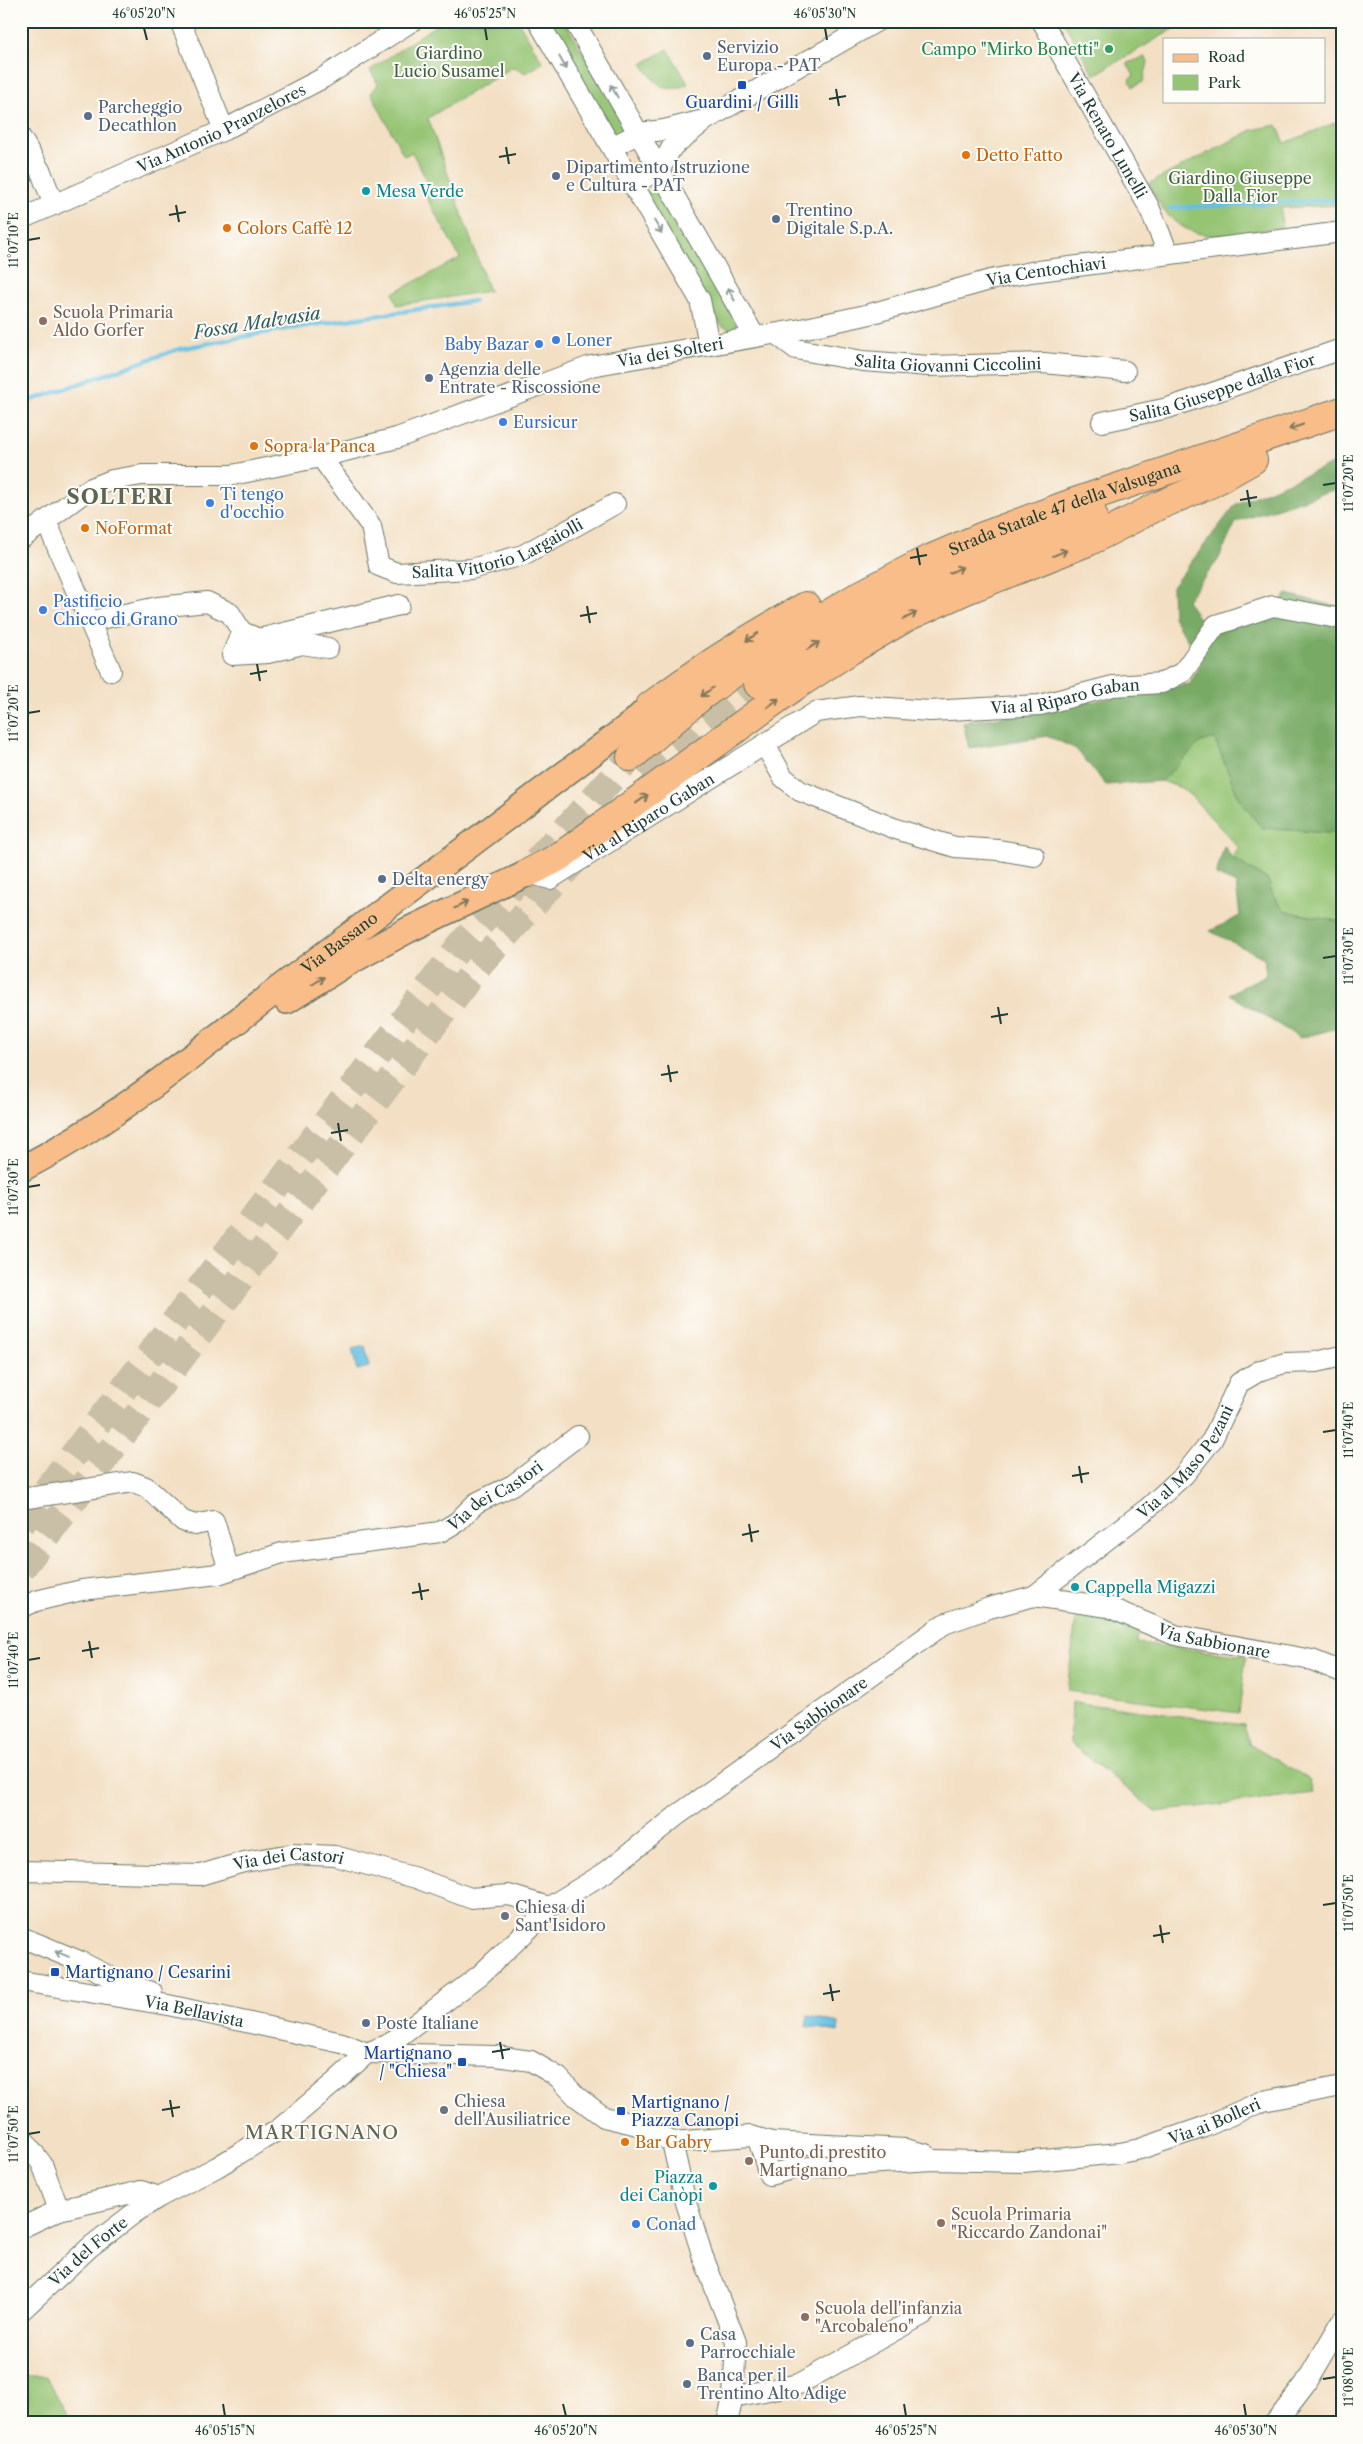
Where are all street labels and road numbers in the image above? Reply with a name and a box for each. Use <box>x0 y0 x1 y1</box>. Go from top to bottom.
street label: Via Renato Lunelli <box>1063 68 1152 202</box>
street label: Via Antonio Pranzelores <box>133 79 309 177</box>
street label: Via Centochiavi <box>984 252 1107 291</box>
street label: Via dei Solteri <box>615 333 725 371</box>
street label: Salita Giuseppe dalla Fior <box>1127 349 1318 426</box>
street label: Salita Giovanni Ciccolini <box>853 350 1042 376</box>
street label: Strada Statale 47 della Valsugana <box>945 457 1184 560</box>
street label: Salita Vittorio Largaiolli <box>411 514 586 582</box>
street label: Via al Riparo Gaban <box>989 674 1140 718</box>
street label: Via al Riparo Gaban <box>578 768 718 866</box>
street label: Via Bassano <box>296 907 382 979</box>
street label: Via al Maso Pezani <box>1132 1402 1237 1523</box>
street label: Via dei Castori <box>443 1456 547 1536</box>
street label: Via Sabbionare <box>1154 1618 1272 1662</box>
street label: Via Sabbionare <box>766 1672 872 1756</box>
street label: Via dei Castori <box>230 1844 347 1875</box>
street label: Via Bellavista <box>142 1991 247 2031</box>
street label: Via ai Bolleri <box>1165 2093 1264 2149</box>
street label: Via del Forte <box>44 2212 132 2291</box>

